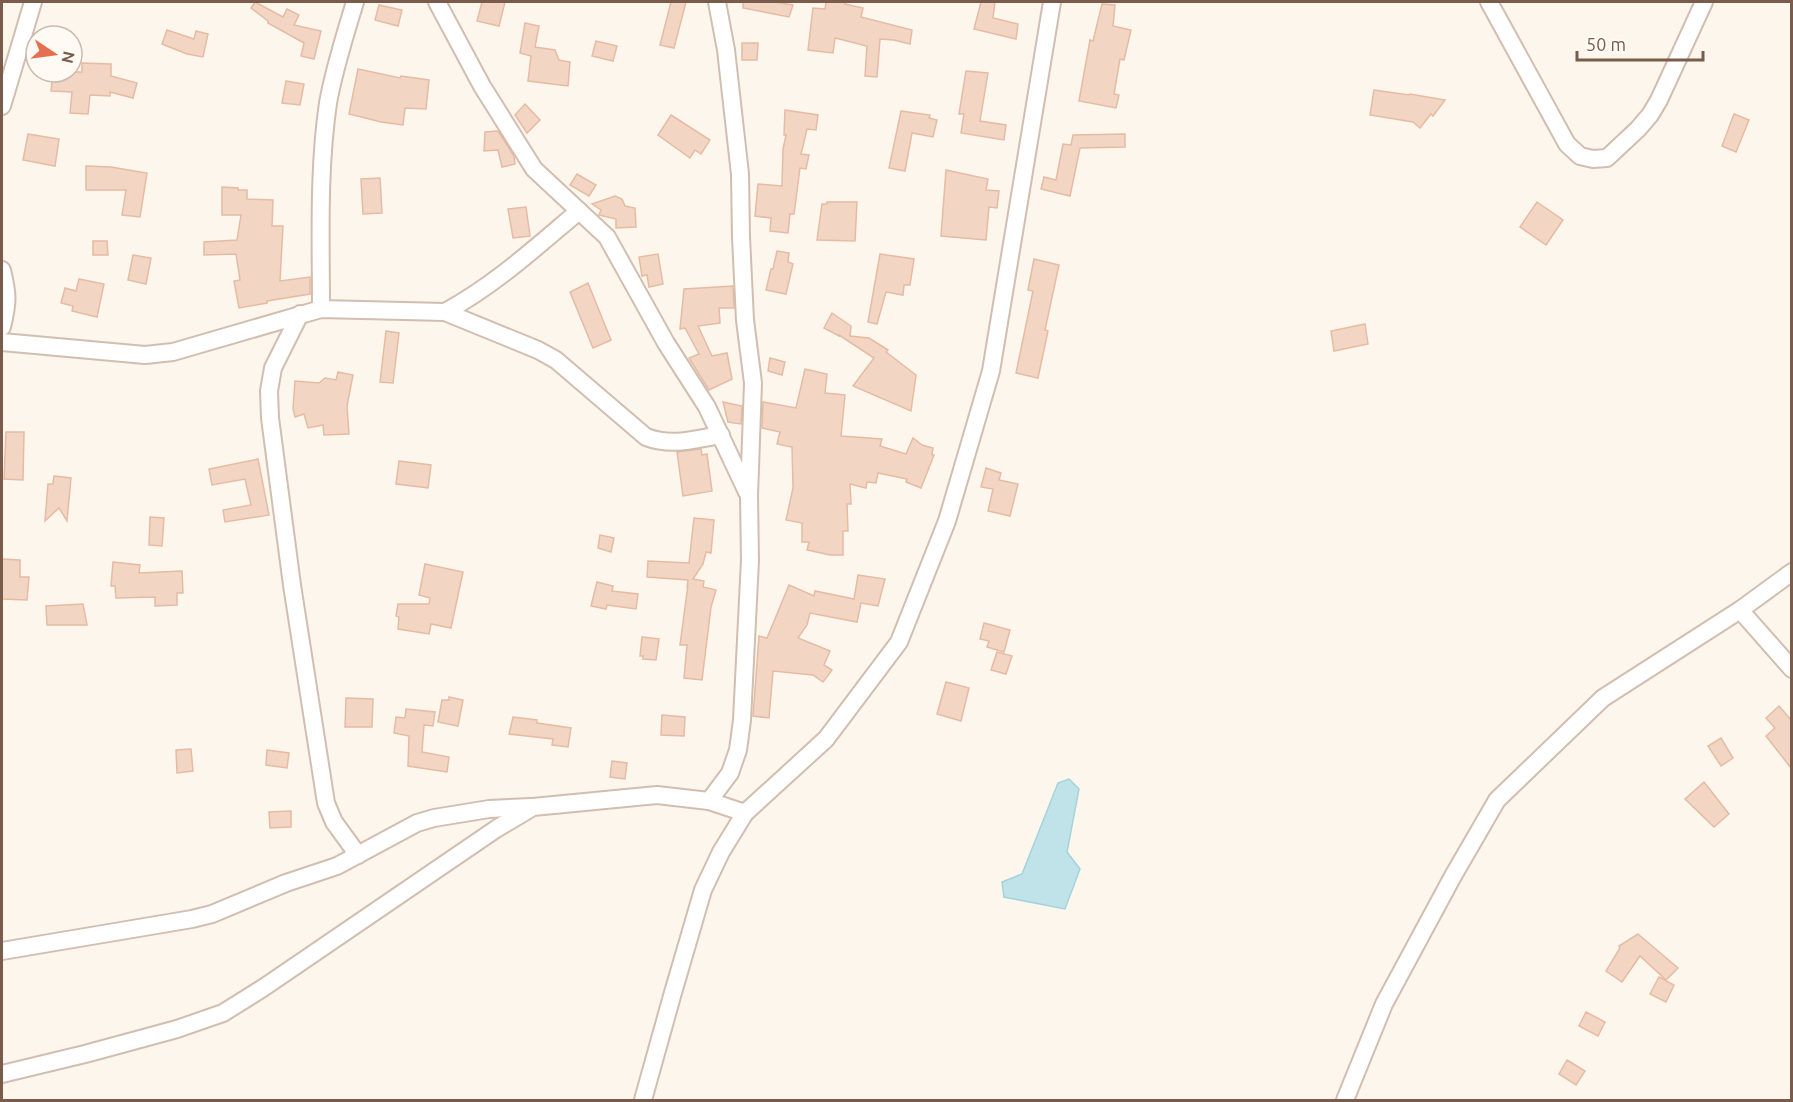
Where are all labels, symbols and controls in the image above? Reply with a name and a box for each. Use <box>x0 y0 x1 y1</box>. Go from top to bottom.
north arrow <box>24 24 84 84</box>
scale bar <box>1577 24 1703 62</box>
text: 50 m <box>1586 34 1626 54</box>
text: N <box>59 50 79 65</box>

